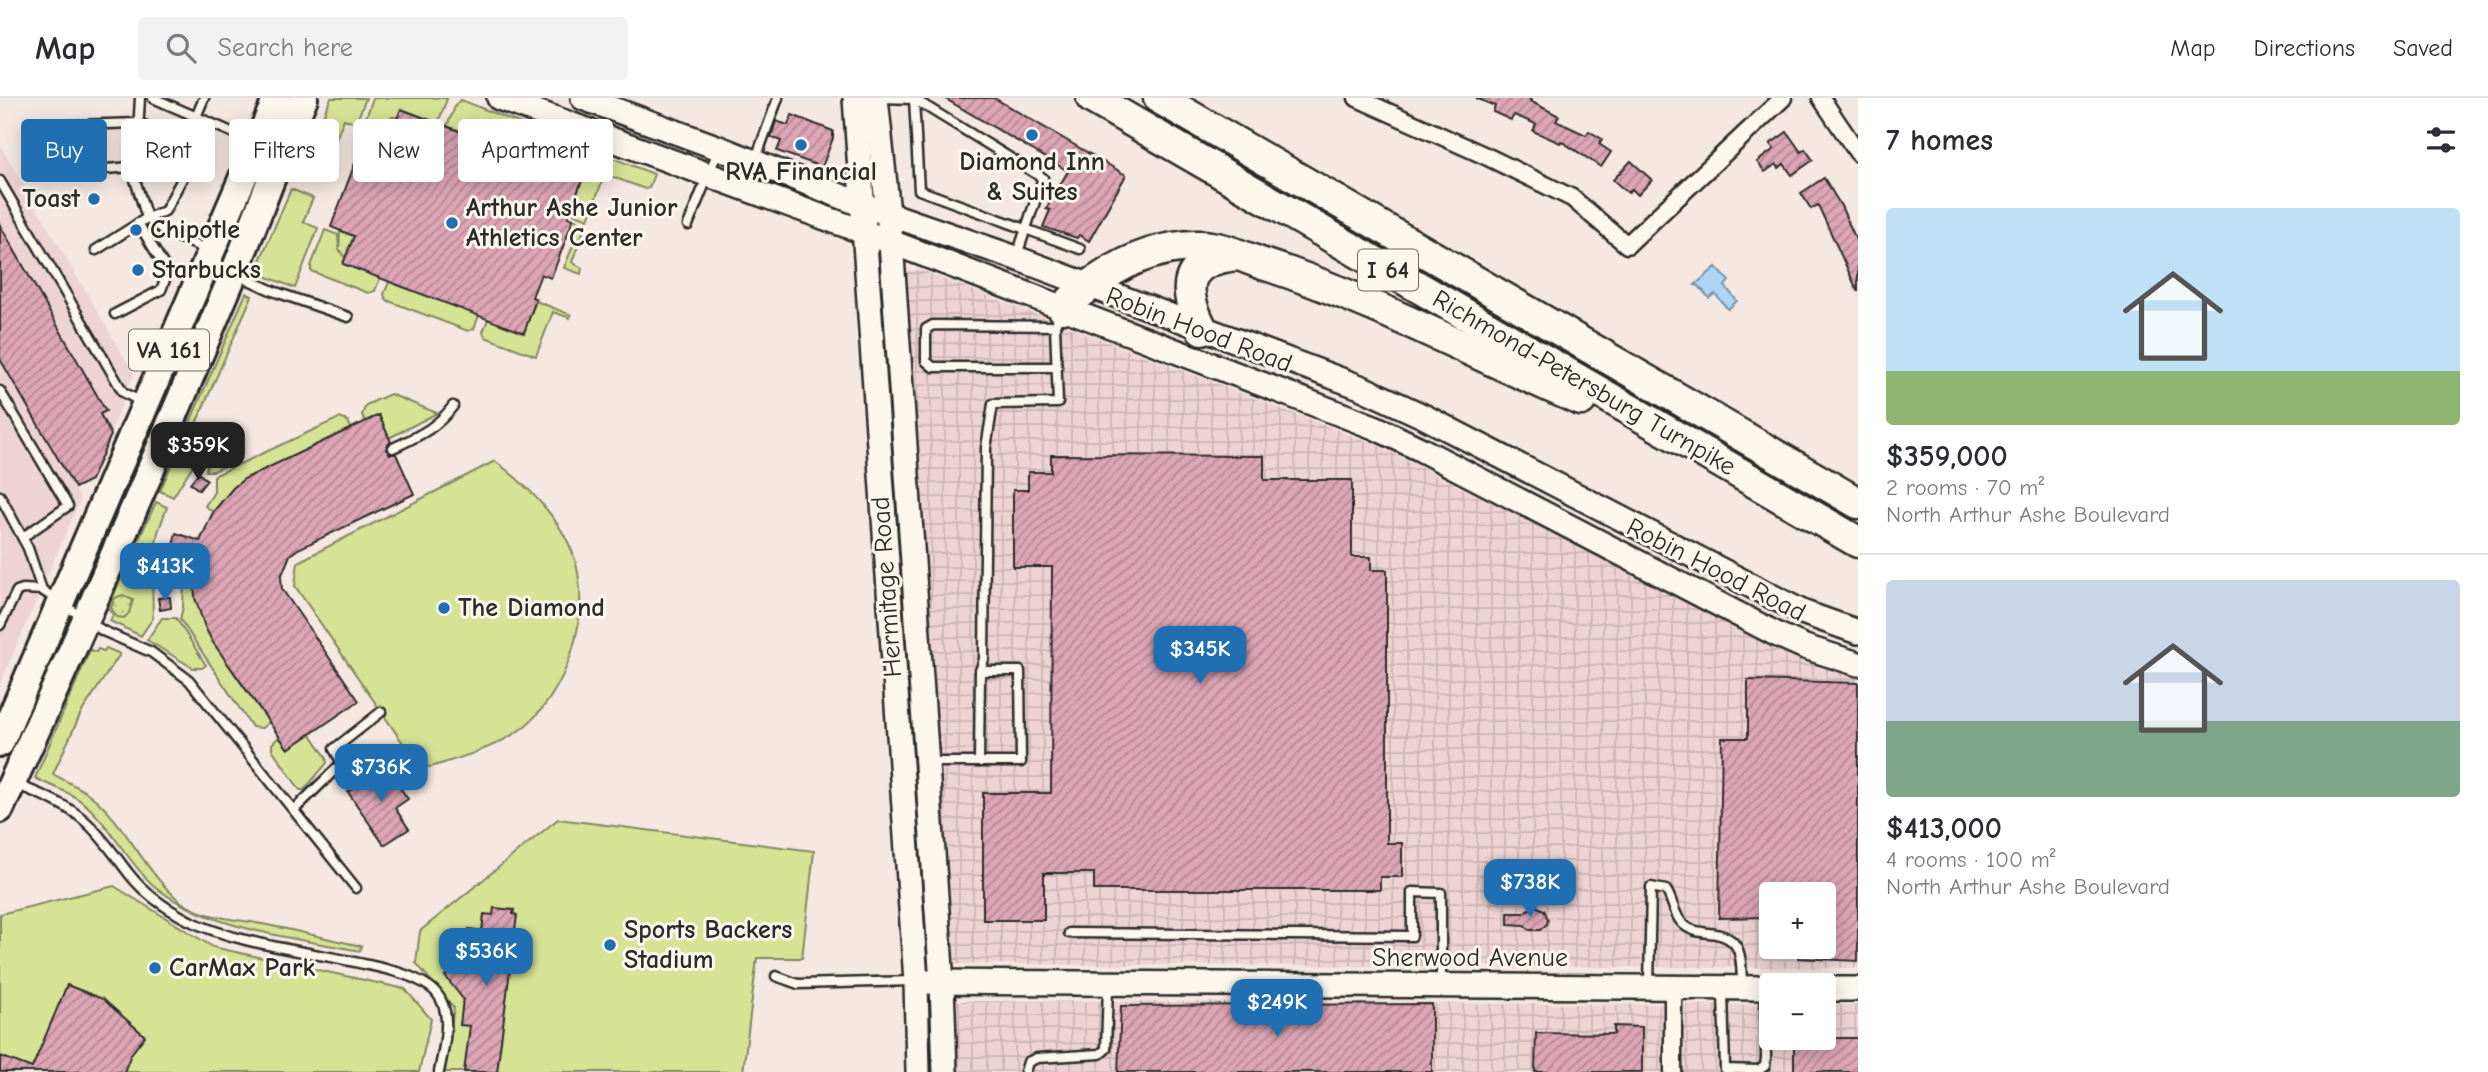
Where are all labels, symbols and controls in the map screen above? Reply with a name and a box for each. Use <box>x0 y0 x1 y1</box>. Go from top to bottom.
search box <box>138 17 628 80</box>
text: Map <box>35 29 96 67</box>
icon: search <box>162 29 200 67</box>
text: Search here <box>218 33 353 63</box>
text: Map <box>2170 34 2216 62</box>
text: Directions <box>2254 34 2355 62</box>
text: Saved <box>2393 34 2453 62</box>
chip: Buy <box>21 119 107 182</box>
chip: Rent <box>121 119 215 182</box>
chip: Filters <box>229 119 339 182</box>
chip: New <box>353 119 444 182</box>
chip: Apartment <box>458 119 613 182</box>
icon: filters <box>2422 121 2460 159</box>
text: 7 homes <box>1886 123 1993 158</box>
marker: Diamond Inn & Suites <box>1024 127 1040 143</box>
marker: RVA Financial <box>793 137 809 153</box>
place label: Diamond Inn & Suites <box>959 147 1105 207</box>
place label: RVA Financial <box>725 157 877 187</box>
place label: Toast <box>22 184 80 214</box>
marker: Toast <box>86 191 102 207</box>
place label: Arthur Ashe Junior Athletics Center <box>466 193 678 253</box>
place label: Chipotle <box>150 215 240 245</box>
marker: Arthur Ashe Junior Athletics Center <box>444 215 460 231</box>
marker: Chipotle <box>128 222 144 238</box>
road number: I 64 <box>1358 250 1418 290</box>
icon: home <box>2110 253 2236 379</box>
place label: Starbucks <box>152 255 261 285</box>
marker: Starbucks <box>130 262 146 278</box>
street label: Robin Hood Road <box>1102 281 1296 379</box>
street label: Richmond-Petersburg Turnpike <box>1427 284 1741 482</box>
road number: VA 161 <box>129 330 209 370</box>
pin: $359K <box>149 422 247 482</box>
text: $359K <box>167 431 229 458</box>
text: $359,000 <box>1886 439 2008 474</box>
text: 2 rooms · 70 m² <box>1886 474 2044 501</box>
street label: Hermitage Road <box>866 496 908 678</box>
text: North Arthur Ashe Boulevard <box>1886 501 2170 528</box>
street label: Robin Hood Road <box>1622 512 1810 628</box>
pin: $413K <box>116 544 214 603</box>
text: $413K <box>136 552 194 579</box>
place label: The Diamond <box>458 593 605 623</box>
marker: The Diamond <box>436 600 452 616</box>
icon: home <box>2110 625 2236 751</box>
pin: $345K <box>1151 626 1249 686</box>
text: $345K <box>1169 635 1231 662</box>
pin: $736K <box>332 744 430 804</box>
text: $736K <box>351 753 411 780</box>
text: $413,000 <box>1886 811 2002 846</box>
text: 4 rooms · 100 m² <box>1886 846 2055 873</box>
pin: $738K <box>1481 860 1579 919</box>
text: $738K <box>1500 868 1560 895</box>
text: North Arthur Ashe Boulevard <box>1886 873 2170 900</box>
map controls <box>1759 882 1836 1050</box>
button: + <box>1759 882 1836 959</box>
place label: Sports Backers Stadium <box>624 915 792 975</box>
pin: $536K <box>437 928 535 988</box>
text: $536K <box>455 937 517 964</box>
marker: Sports Backers Stadium <box>602 937 618 953</box>
street label: Sherwood Avenue <box>1372 943 1568 973</box>
place label: CarMax Park <box>169 953 316 983</box>
marker: CarMax Park <box>147 960 163 976</box>
button: − <box>1759 973 1836 1050</box>
pin: $249K <box>1228 979 1326 1039</box>
text: $249K <box>1247 988 1307 1015</box>

